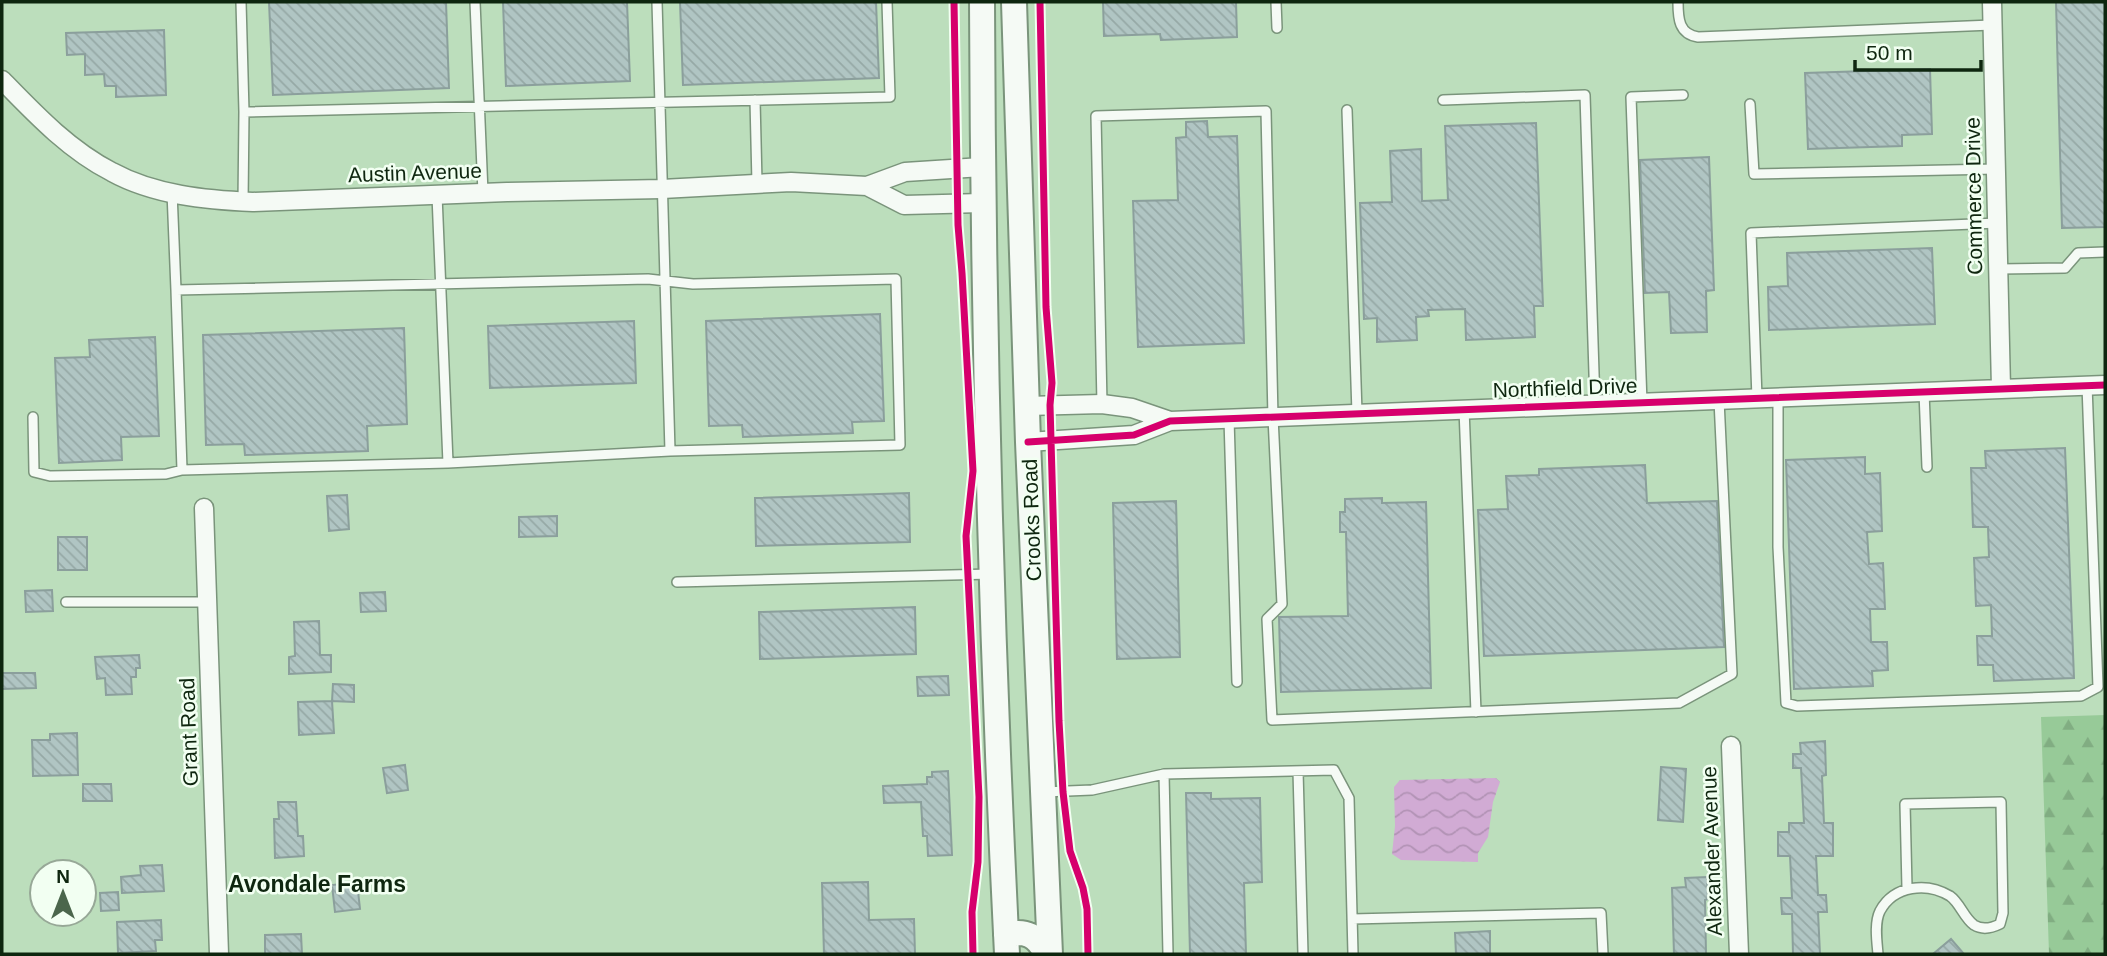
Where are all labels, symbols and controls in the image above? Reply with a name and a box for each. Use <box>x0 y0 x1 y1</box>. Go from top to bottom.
scale bar <box>1855 28 1981 72</box>
text: 50 m <box>1866 41 1913 64</box>
street label: Commerce Drive <box>1961 117 1986 275</box>
street label: Austin Avenue <box>348 159 482 186</box>
street label: Northfield Drive <box>1492 373 1638 402</box>
street label: Crooks Road <box>1018 458 1045 582</box>
street label: Grant Road <box>175 677 202 787</box>
street label: Alexander Avenue <box>1697 766 1726 936</box>
north arrow <box>28 858 98 928</box>
text: N <box>56 866 70 887</box>
district label: Avondale Farms <box>228 871 406 897</box>

